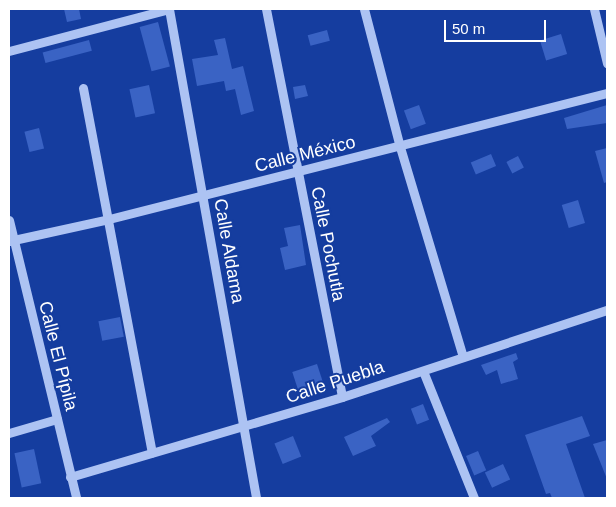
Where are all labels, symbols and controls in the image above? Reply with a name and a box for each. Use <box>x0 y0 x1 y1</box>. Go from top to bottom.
scale bar <box>446 10 548 42</box>
text: 50 m <box>452 20 485 37</box>
street label: Calle México <box>252 131 358 177</box>
street label: Calle Pochutla <box>306 185 350 303</box>
street label: Calle Aldama <box>209 196 249 306</box>
street label: Calle El Pípila <box>34 299 82 413</box>
street label: Calle Puebla <box>283 356 387 408</box>

